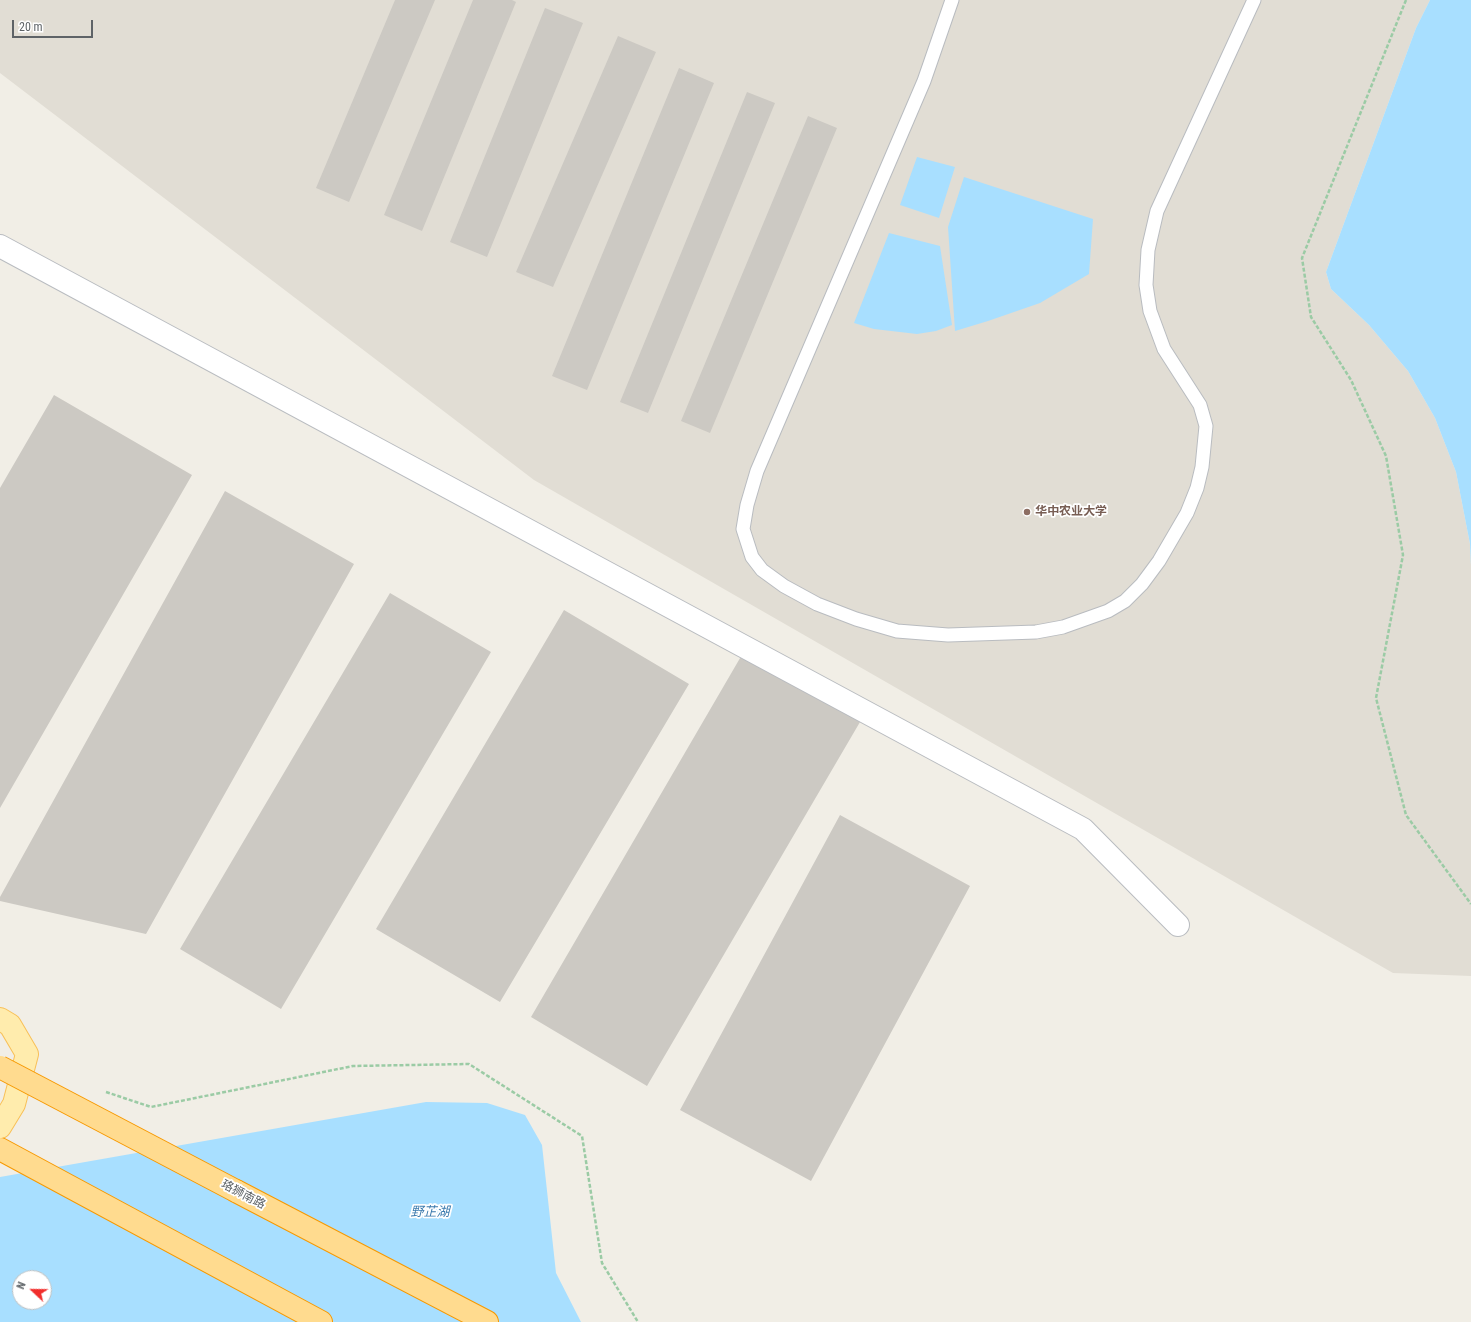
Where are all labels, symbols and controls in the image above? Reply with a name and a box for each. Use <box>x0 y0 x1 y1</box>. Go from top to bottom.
scale bar <box>14 12 95 38</box>
text: 20 m <box>19 20 43 34</box>
place label: 华中农业大学 <box>1035 505 1107 519</box>
marker: 华中农业大学 <box>1022 507 1032 517</box>
street label: 珞狮南路 <box>218 1177 268 1213</box>
water label: 野芷湖 <box>411 1205 449 1221</box>
north arrow <box>12 1270 52 1310</box>
text: N <box>14 1280 29 1291</box>

